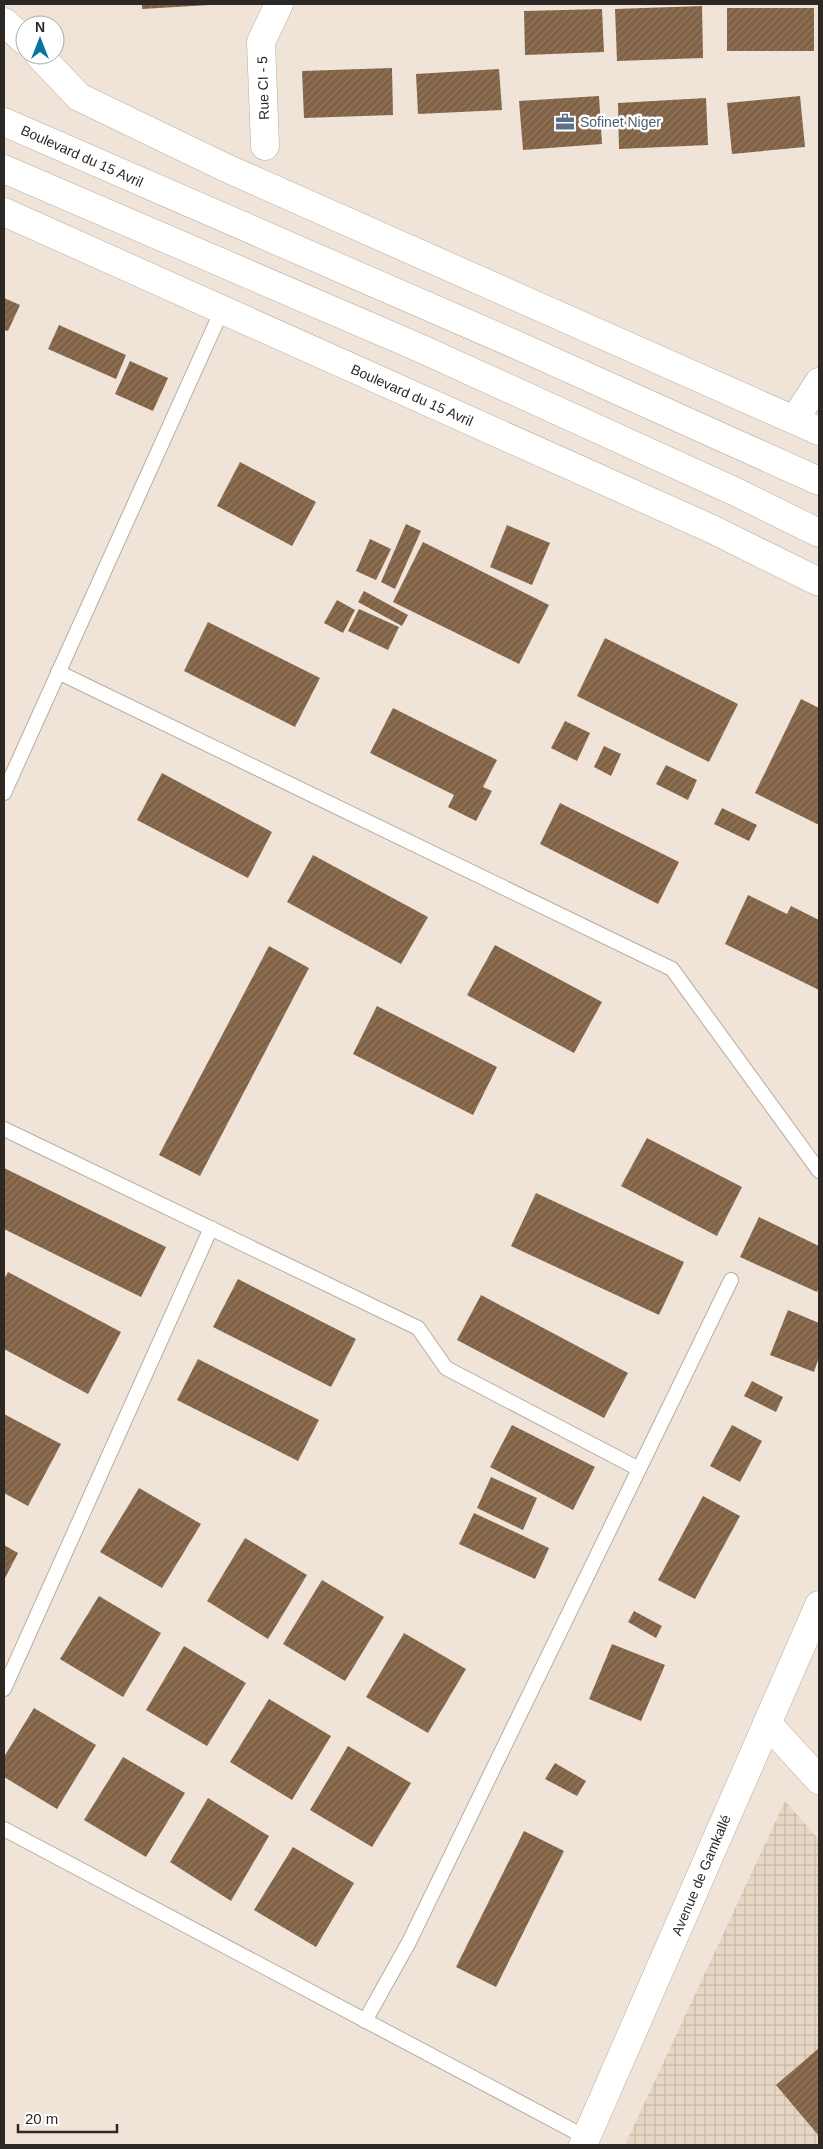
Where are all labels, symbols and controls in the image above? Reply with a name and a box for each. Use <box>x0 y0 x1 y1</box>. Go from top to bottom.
north arrow <box>15 15 65 65</box>
text: N <box>35 19 45 35</box>
street label: Rue CI - 5 <box>254 56 272 120</box>
office icon: Sofinet Niger <box>554 111 576 133</box>
place label: Sofinet Niger <box>580 114 661 130</box>
street label: Boulevard du 15 Avril <box>18 122 146 190</box>
street label: Boulevard du 15 Avril <box>348 361 476 429</box>
street label: Avenue de Gamkallé <box>668 1812 734 1938</box>
scale bar <box>18 2102 116 2134</box>
text: 20 m <box>25 2110 58 2127</box>

